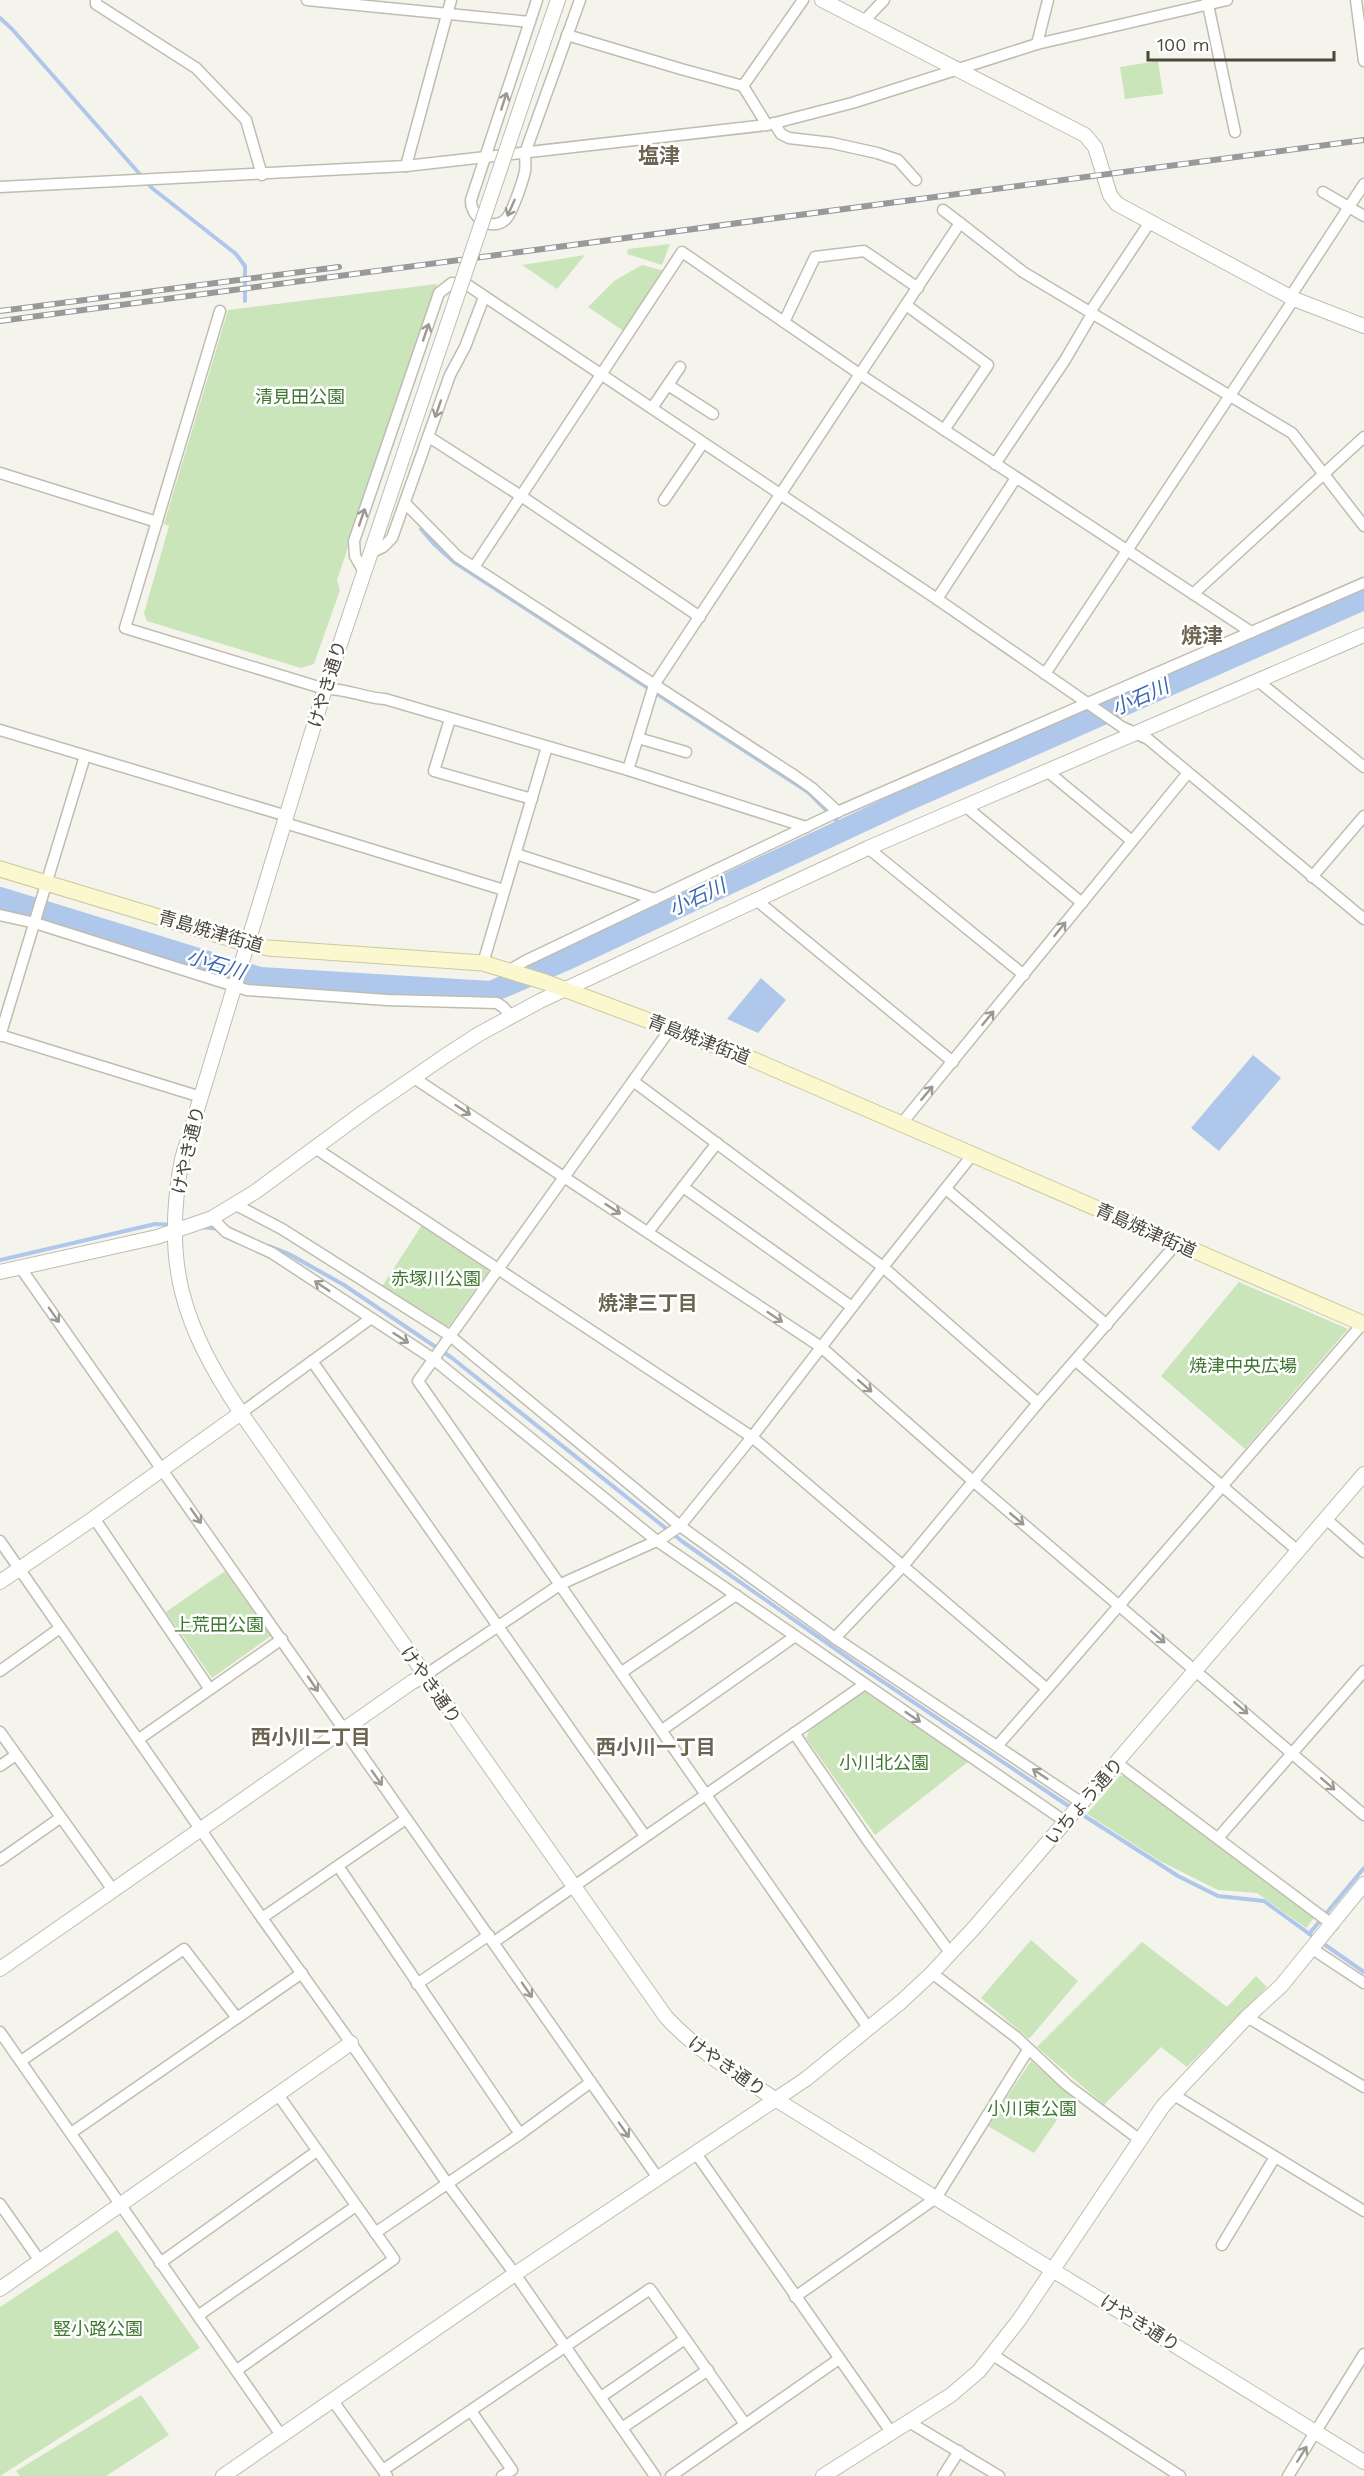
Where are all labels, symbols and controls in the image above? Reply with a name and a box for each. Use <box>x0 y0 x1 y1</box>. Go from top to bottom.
scale bar <box>1148 24 1334 62</box>
text: 100 m <box>1157 34 1210 55</box>
one-way arrow <box>499 92 510 111</box>
district label: 塩津 <box>638 143 680 168</box>
one-way arrow <box>505 199 516 217</box>
one-way arrow <box>421 323 432 342</box>
park label: 清見田公園 <box>255 386 345 407</box>
one-way arrow <box>432 399 443 418</box>
one-way arrow <box>358 508 369 527</box>
district label: 焼津 <box>1181 623 1223 648</box>
street label: けやき通り <box>304 638 350 730</box>
water label: 小石川 <box>1108 673 1174 720</box>
water label: 小石川 <box>665 873 731 921</box>
street label: 青島焼津街道 <box>156 906 266 956</box>
one-way arrow <box>1054 921 1067 937</box>
water label: 小石川 <box>184 944 250 985</box>
street label: 青島焼津街道 <box>645 1010 753 1068</box>
one-way arrow <box>981 1011 994 1027</box>
one-way arrow <box>921 1085 934 1101</box>
street label: けやき通り <box>168 1104 208 1196</box>
one-way arrow <box>454 1105 471 1117</box>
street label: 青島焼津街道 <box>1092 1198 1200 1262</box>
one-way arrow <box>604 1204 621 1216</box>
park label: 赤塚川公園 <box>391 1268 481 1289</box>
one-way arrow <box>314 1280 330 1292</box>
district label: 焼津三丁目 <box>598 1291 698 1315</box>
one-way arrow <box>48 1307 60 1323</box>
one-way arrow <box>767 1311 783 1323</box>
one-way arrow <box>392 1333 409 1345</box>
park label: 焼津中央広場 <box>1189 1355 1297 1376</box>
one-way arrow <box>857 1379 872 1393</box>
one-way arrow <box>190 1507 202 1523</box>
one-way arrow <box>1009 1512 1025 1525</box>
park label: 上荒田公園 <box>174 1614 264 1635</box>
one-way arrow <box>1150 1631 1166 1644</box>
street label: けやき通り <box>397 1642 465 1728</box>
one-way arrow <box>307 1676 319 1692</box>
one-way arrow <box>1233 1701 1248 1715</box>
one-way arrow <box>905 1711 921 1723</box>
district label: 西小川二丁目 <box>251 1725 371 1749</box>
district label: 西小川一丁目 <box>596 1735 716 1759</box>
park label: 小川北公園 <box>839 1752 929 1773</box>
street label: いちょう通り <box>1041 1753 1127 1849</box>
one-way arrow <box>1032 1768 1049 1780</box>
one-way arrow <box>371 1769 384 1786</box>
one-way arrow <box>1320 1777 1335 1791</box>
one-way arrow <box>521 1981 533 1998</box>
street label: けやき通り <box>684 2032 770 2100</box>
park label: 小川東公園 <box>987 2098 1077 2119</box>
one-way arrow <box>618 2121 630 2138</box>
street label: けやき通り <box>1096 2290 1184 2356</box>
park label: 竪小路公園 <box>53 2318 143 2339</box>
one-way arrow <box>1296 2446 1308 2463</box>

